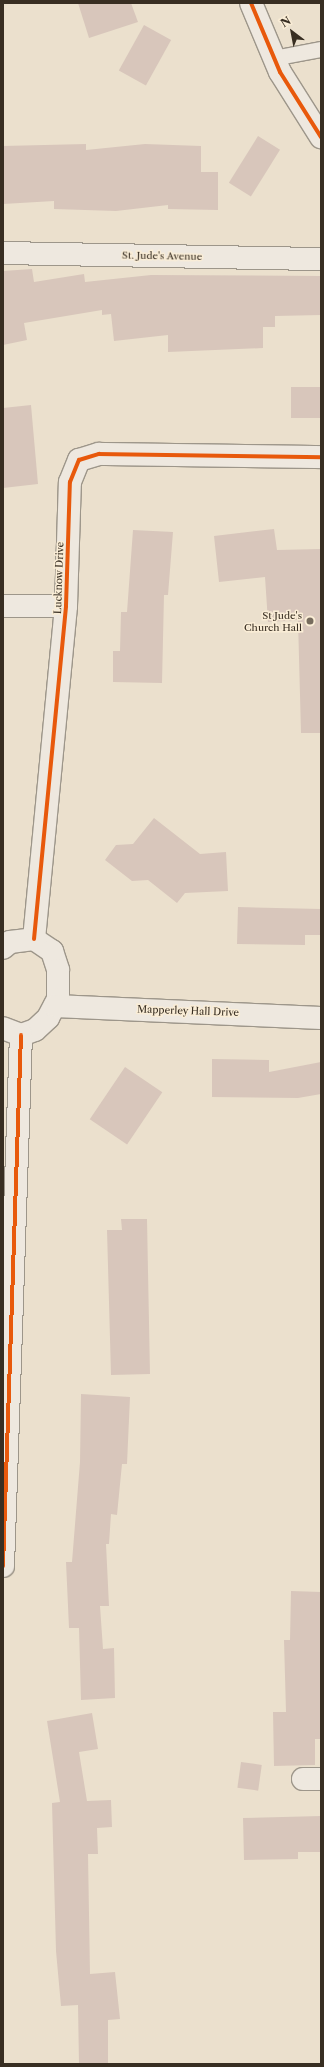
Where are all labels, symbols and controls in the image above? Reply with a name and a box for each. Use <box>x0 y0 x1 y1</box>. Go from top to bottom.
north arrow <box>272 12 312 52</box>
text: N <box>278 13 293 30</box>
street label: St. Jude's Avenue <box>122 249 202 263</box>
street label: Lucknow Drive <box>52 541 66 615</box>
place label: St Jude's Church Hall <box>244 609 302 632</box>
marker: St Jude's Church Hall <box>305 616 315 626</box>
street label: Mapperley Hall Drive <box>137 1003 239 1019</box>

